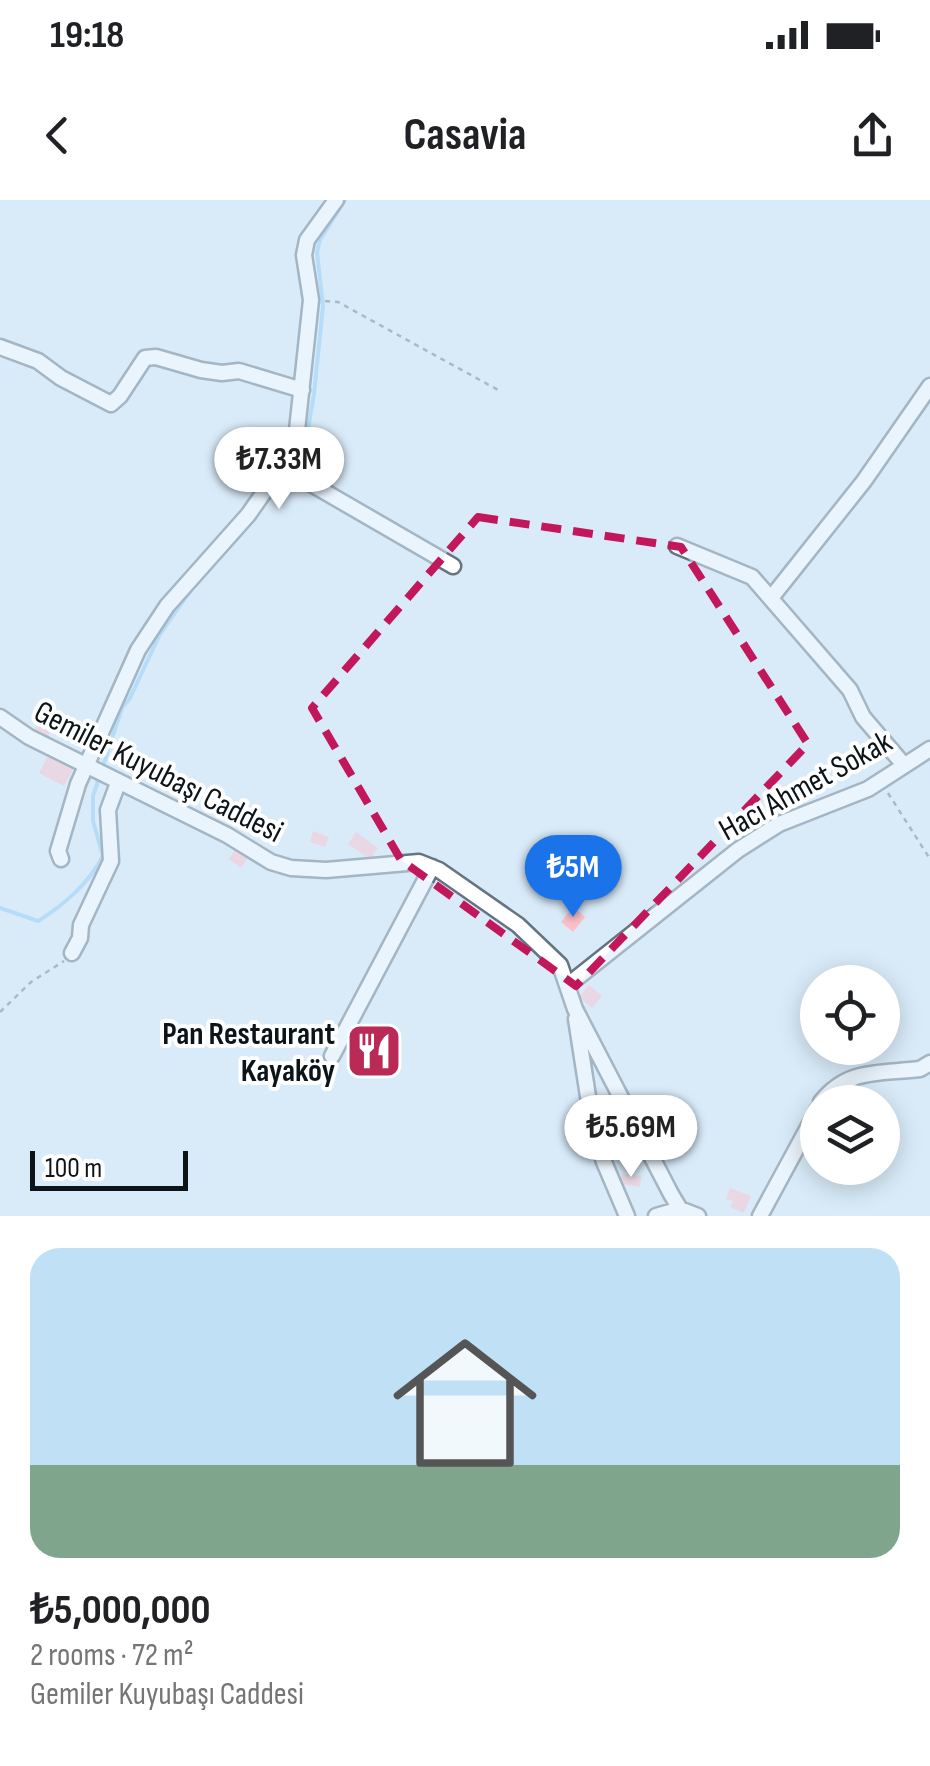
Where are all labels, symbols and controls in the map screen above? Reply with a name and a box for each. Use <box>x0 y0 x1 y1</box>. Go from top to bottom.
text: 19:18 <box>50 13 124 58</box>
icon: back <box>30 108 85 163</box>
text: Casavia <box>404 108 526 163</box>
icon: share <box>845 108 900 163</box>
pin: ₺7.33M <box>198 427 360 512</box>
text: ₺7.33M <box>236 440 322 479</box>
street label: Gemiler Kuyubaşı Caddesi <box>27 693 289 852</box>
street label: Hacı Ahmet Sokak <box>712 723 899 850</box>
pin: ₺5M <box>525 835 621 920</box>
text: ₺5M <box>547 848 599 887</box>
map controls <box>800 965 900 1185</box>
button: locate <box>800 965 900 1065</box>
place label: Pan Restaurant Kayaköy <box>162 1015 335 1091</box>
restaurant icon: Pan Restaurant Kayaköy <box>344 1021 404 1081</box>
button: layers <box>800 1085 900 1185</box>
pin: ₺5.69M <box>550 1095 712 1180</box>
text: ₺5.69M <box>586 1108 676 1147</box>
scale bar <box>30 1146 188 1190</box>
text: 100 m <box>45 1152 102 1185</box>
icon: home <box>375 1313 555 1493</box>
text: ₺5,000,000 <box>30 1585 210 1636</box>
text: 2 rooms · 72 m² <box>30 1636 194 1675</box>
text: Gemiler Kuyubaşı Caddesi <box>30 1675 304 1714</box>

